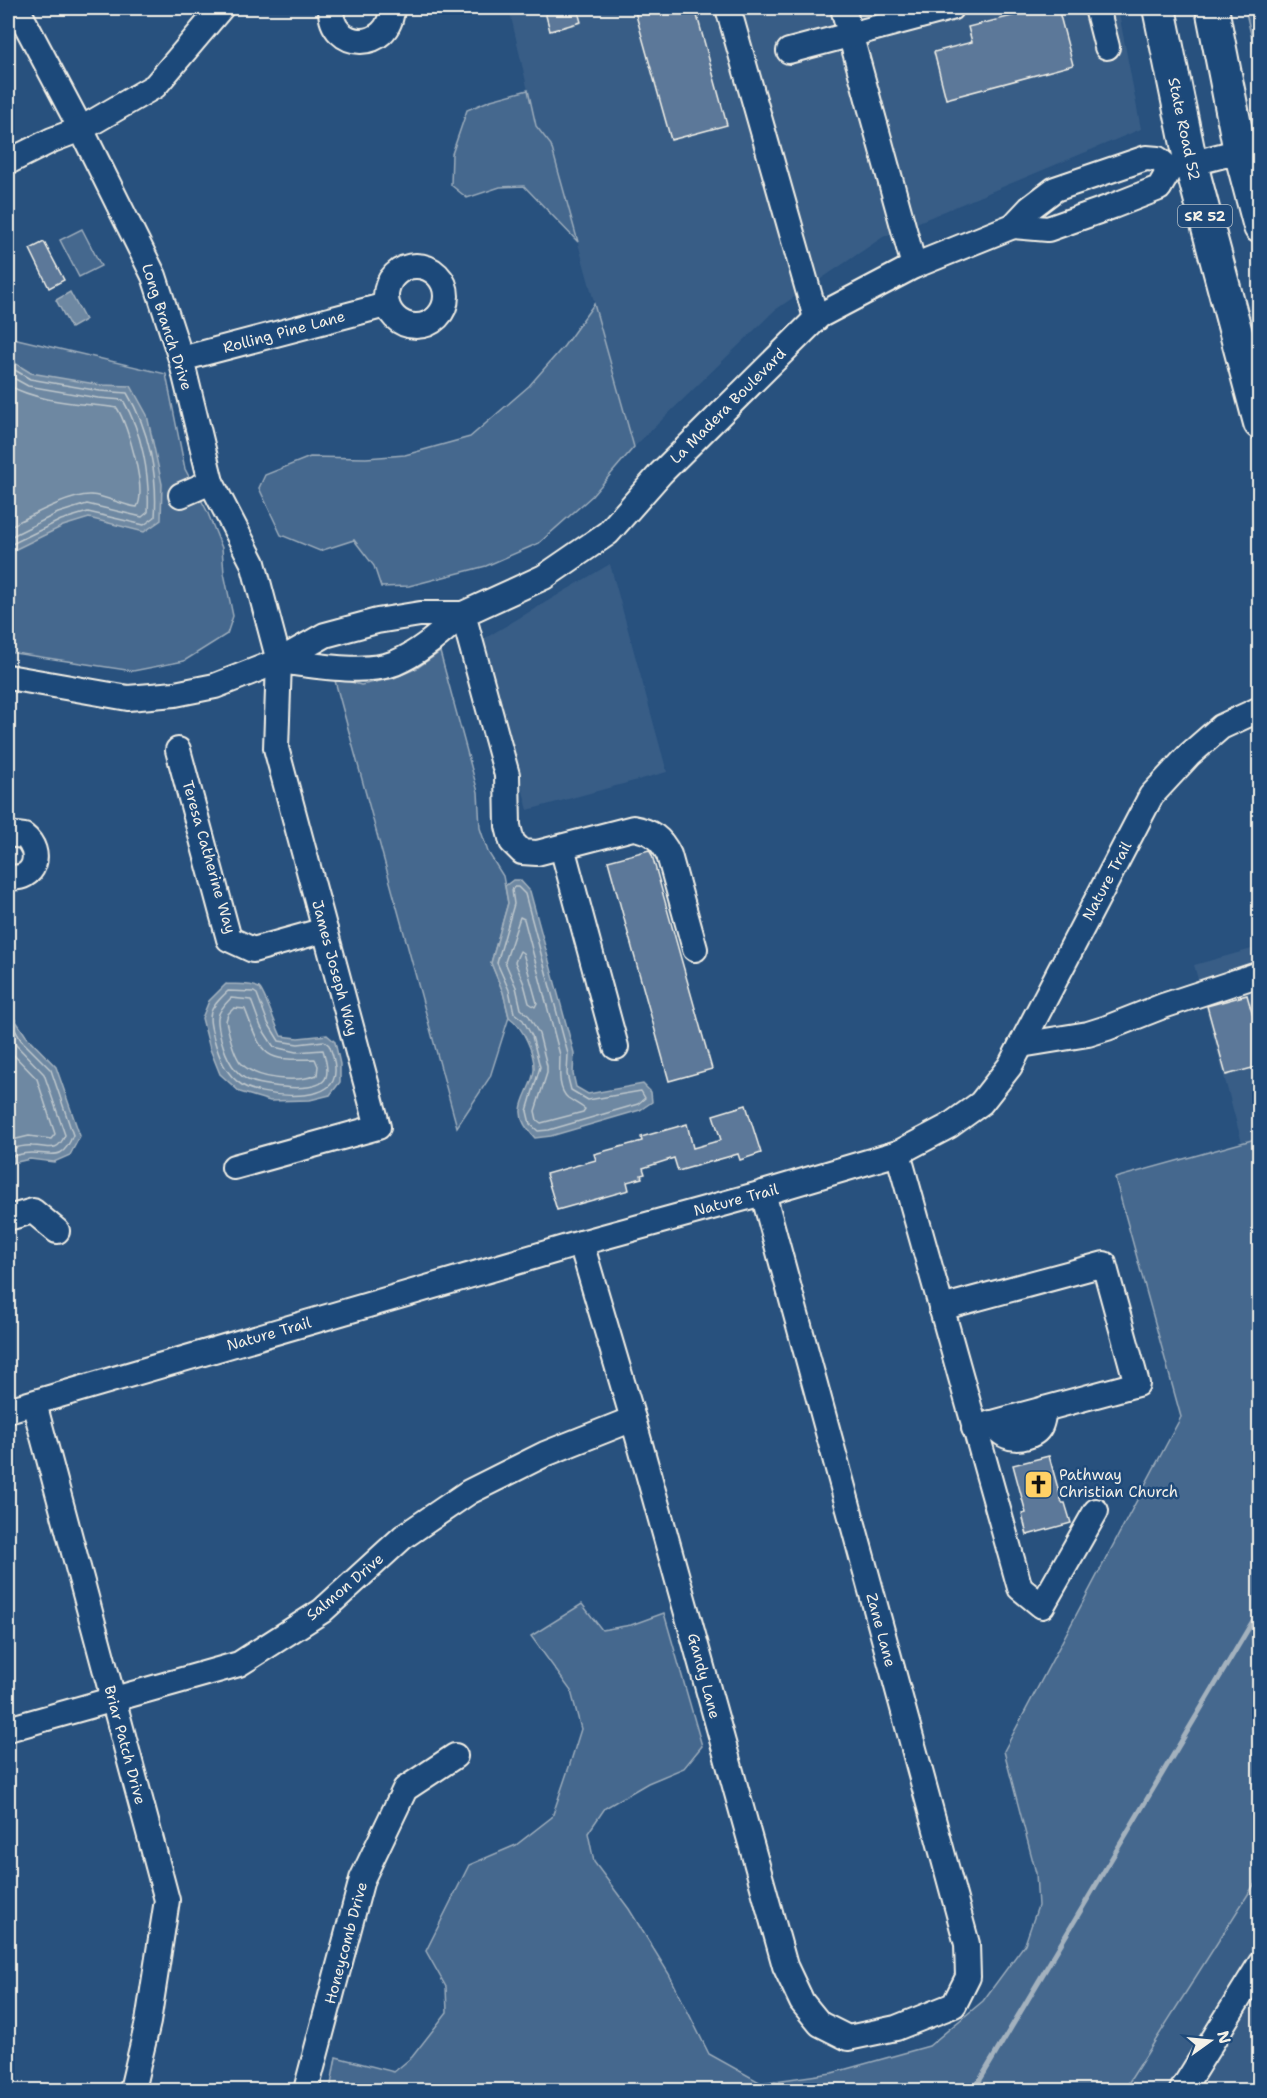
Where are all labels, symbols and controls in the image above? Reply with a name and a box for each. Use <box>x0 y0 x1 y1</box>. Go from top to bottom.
street label: State Road 52 <box>1163 76 1205 182</box>
road number: SR 52 <box>1178 205 1232 227</box>
street label: Long Branch Drive <box>137 261 197 393</box>
street label: Rolling Pine Lane <box>221 306 347 358</box>
street label: La Madera Boulevard <box>666 343 791 468</box>
street label: Teresa Catherine Way <box>178 778 240 936</box>
street label: Nature Trail <box>1078 837 1136 924</box>
street label: James Joseph Way <box>307 898 363 1038</box>
street label: Nature Trail <box>691 1179 781 1221</box>
street label: Nature Trail <box>224 1312 314 1356</box>
place label: Pathway Christian Church <box>1059 1465 1178 1502</box>
church icon: Pathway Christian Church <box>1022 1468 1054 1500</box>
street label: Salmon Drive <box>302 1549 388 1625</box>
street label: Zane Lane <box>862 1591 900 1669</box>
street label: Gandy Lane <box>683 1631 725 1721</box>
street label: Briar Patch Drive <box>99 1683 151 1807</box>
street label: Honeycomb Drive <box>320 1880 372 2006</box>
north arrow <box>1180 2011 1240 2071</box>
text: N <box>1212 2028 1236 2046</box>

